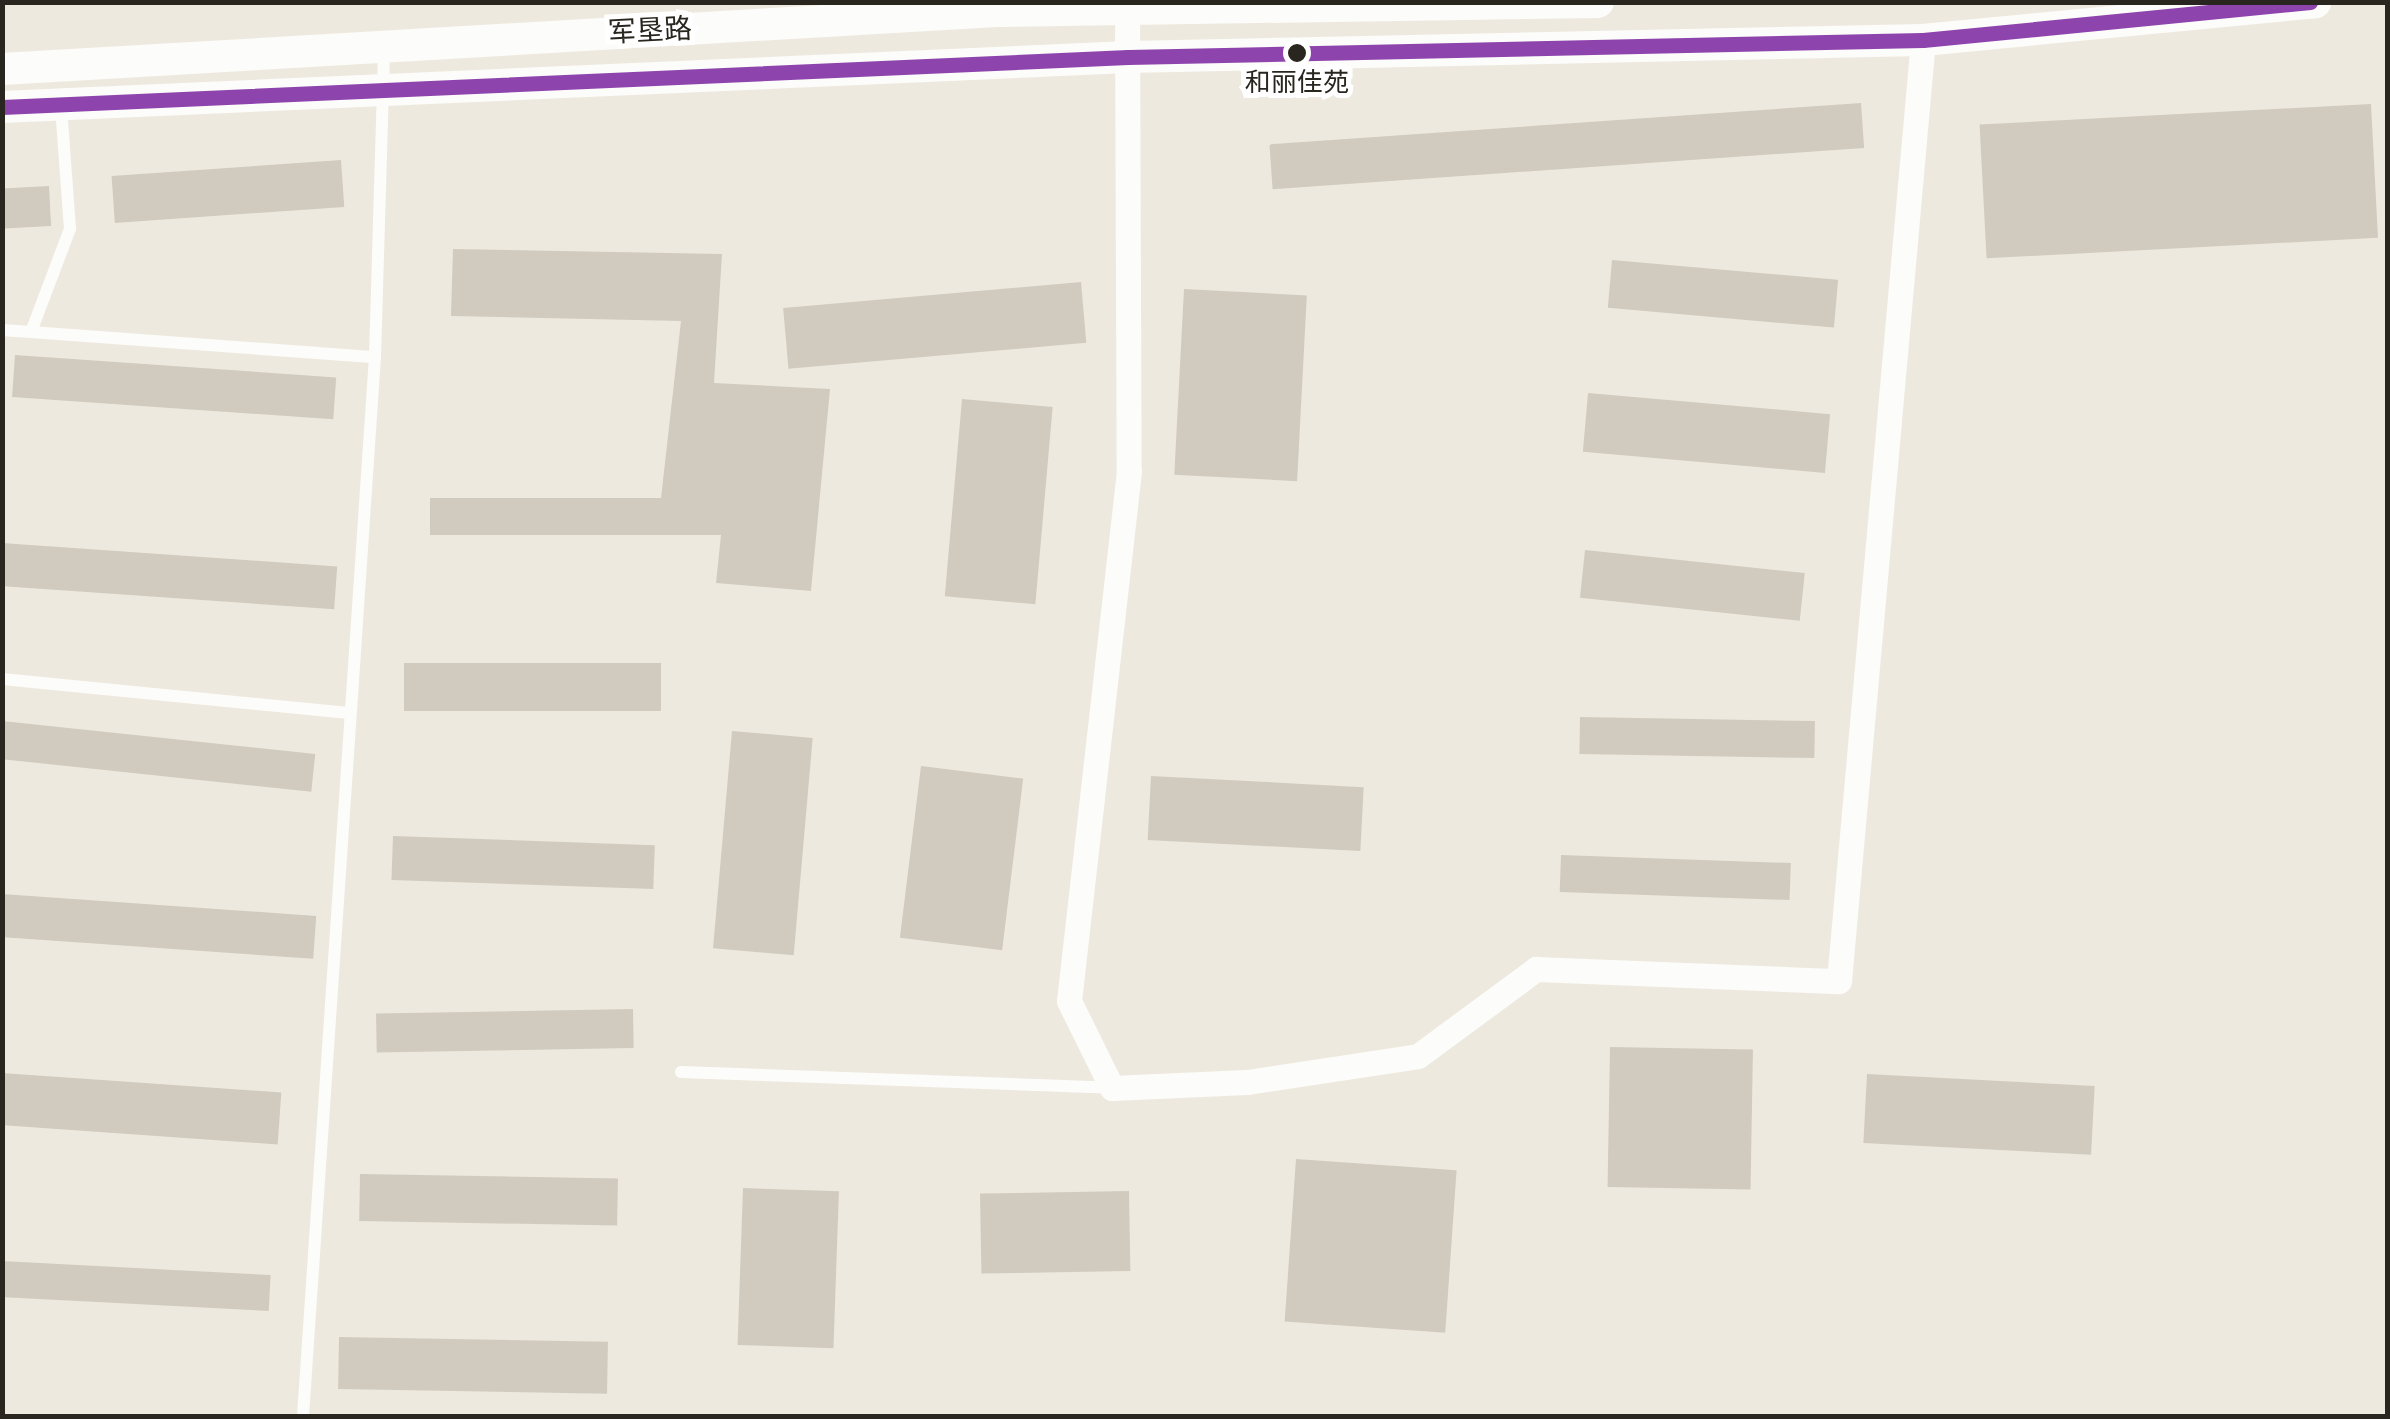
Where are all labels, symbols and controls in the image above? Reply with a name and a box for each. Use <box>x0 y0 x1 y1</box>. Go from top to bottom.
street label: 军垦路 <box>607 12 693 50</box>
marker: 和丽佳苑 <box>1287 43 1307 63</box>
place label: 和丽佳苑 <box>1245 67 1349 99</box>

